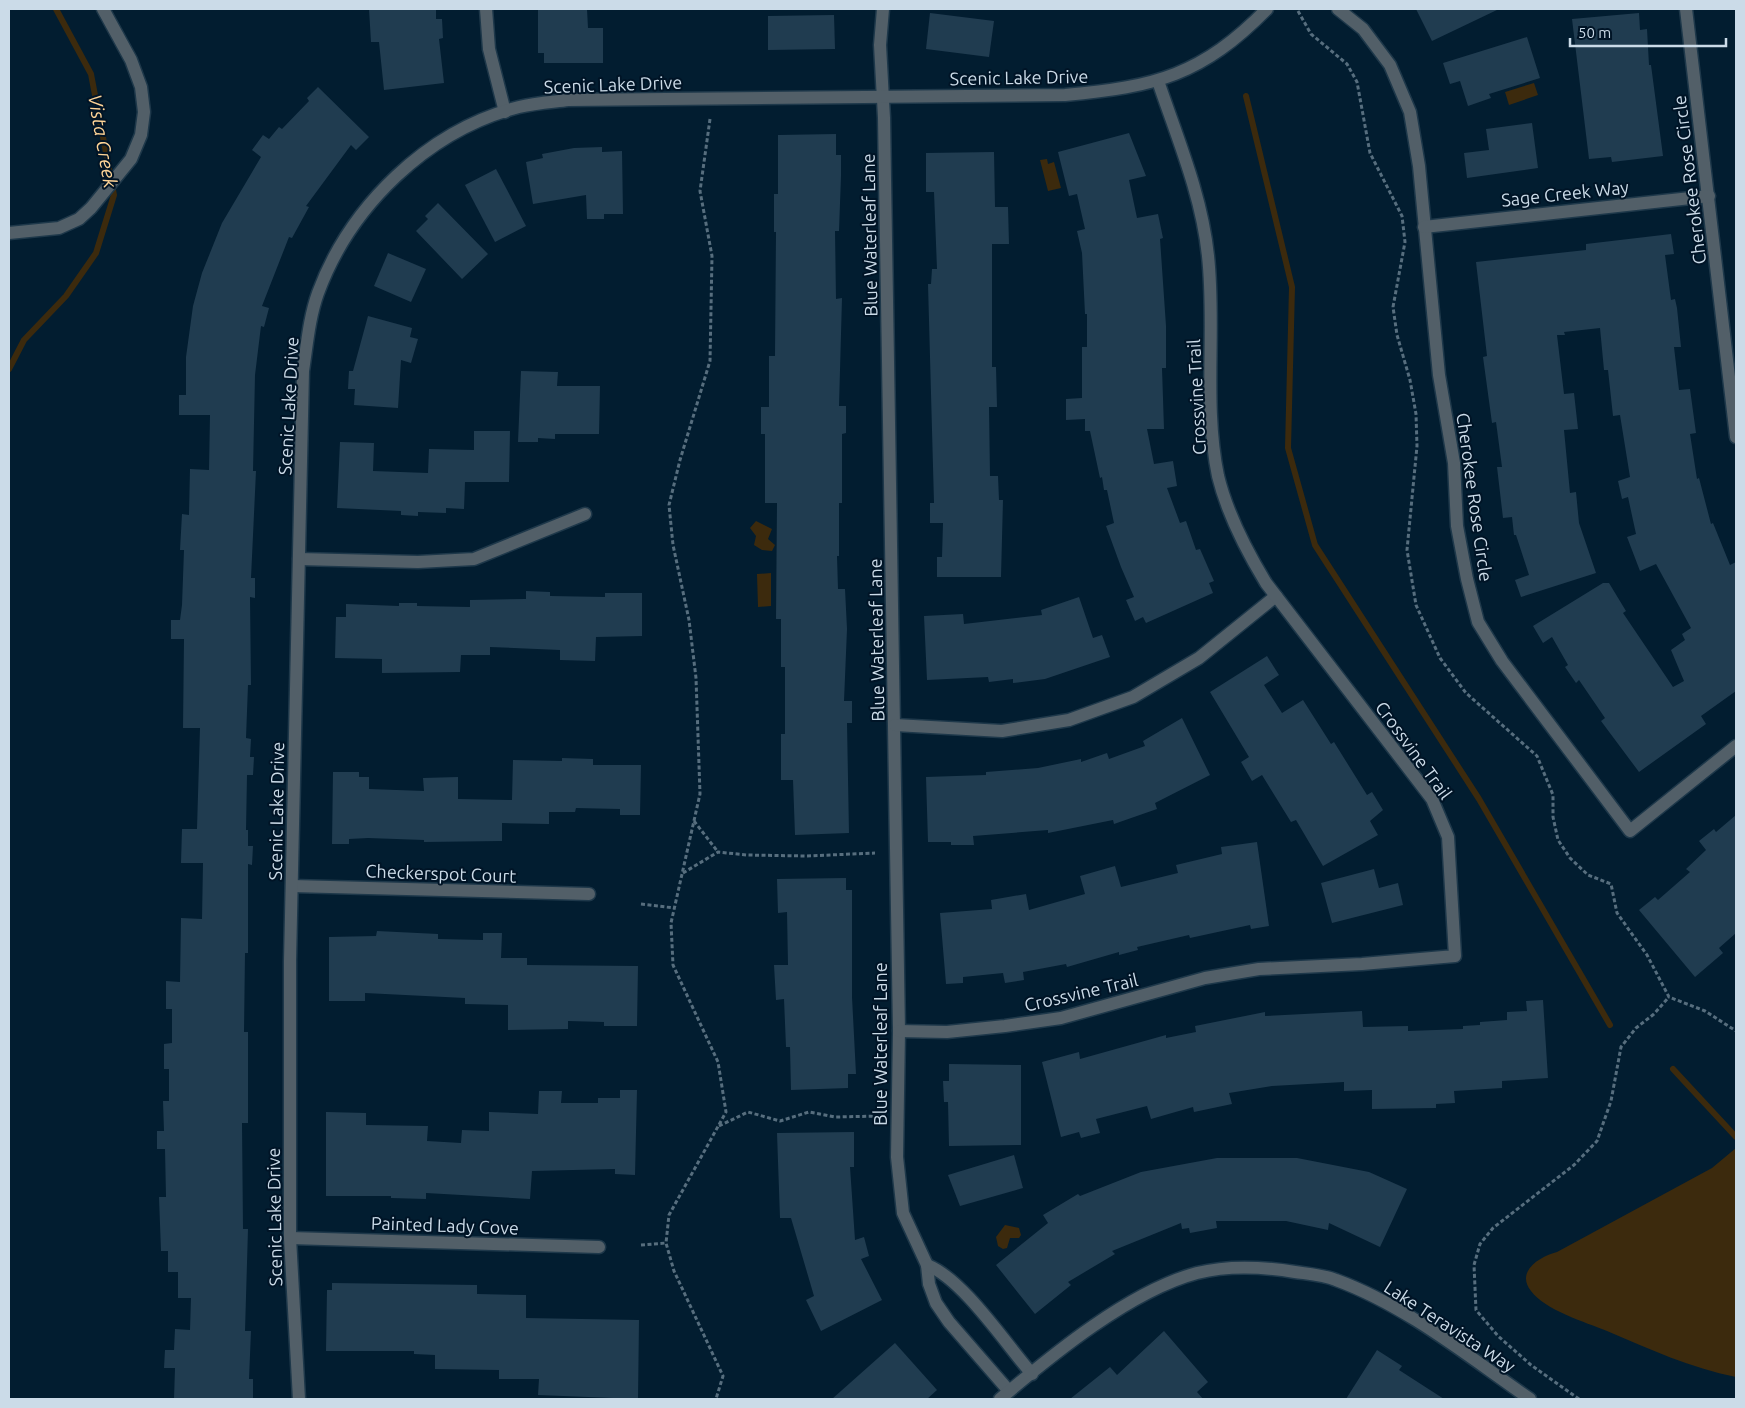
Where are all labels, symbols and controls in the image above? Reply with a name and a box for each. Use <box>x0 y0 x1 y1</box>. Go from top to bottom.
scale bar <box>1570 15 1726 47</box>
text: 50 m <box>1578 24 1611 41</box>
street label: Scenic Lake Drive <box>950 66 1088 88</box>
street label: Scenic Lake Drive <box>543 72 683 96</box>
water label: Vista Creek <box>84 93 122 190</box>
street label: Cherokee Rose Circle <box>1669 94 1709 266</box>
street label: Blue Waterleaf Lane <box>858 153 880 317</box>
street label: Sage Creek Way <box>1500 176 1630 210</box>
street label: Scenic Lake Drive <box>274 336 302 476</box>
street label: Crossvine Trail <box>1183 338 1209 455</box>
street label: Cherokee Rose Circle <box>1453 411 1497 583</box>
street label: Blue Waterleaf Lane <box>865 558 887 722</box>
street label: Crossvine Trail <box>1372 697 1456 803</box>
street label: Scenic Lake Drive <box>265 742 287 880</box>
street label: Checkerspot Court <box>365 860 517 886</box>
street label: Blue Waterleaf Lane <box>870 962 890 1126</box>
street label: Crossvine Trail <box>1022 969 1140 1015</box>
street label: Scenic Lake Drive <box>263 1148 285 1286</box>
street label: Painted Lady Cove <box>371 1212 519 1238</box>
street label: Lake Teravista Way <box>1381 1276 1519 1376</box>

